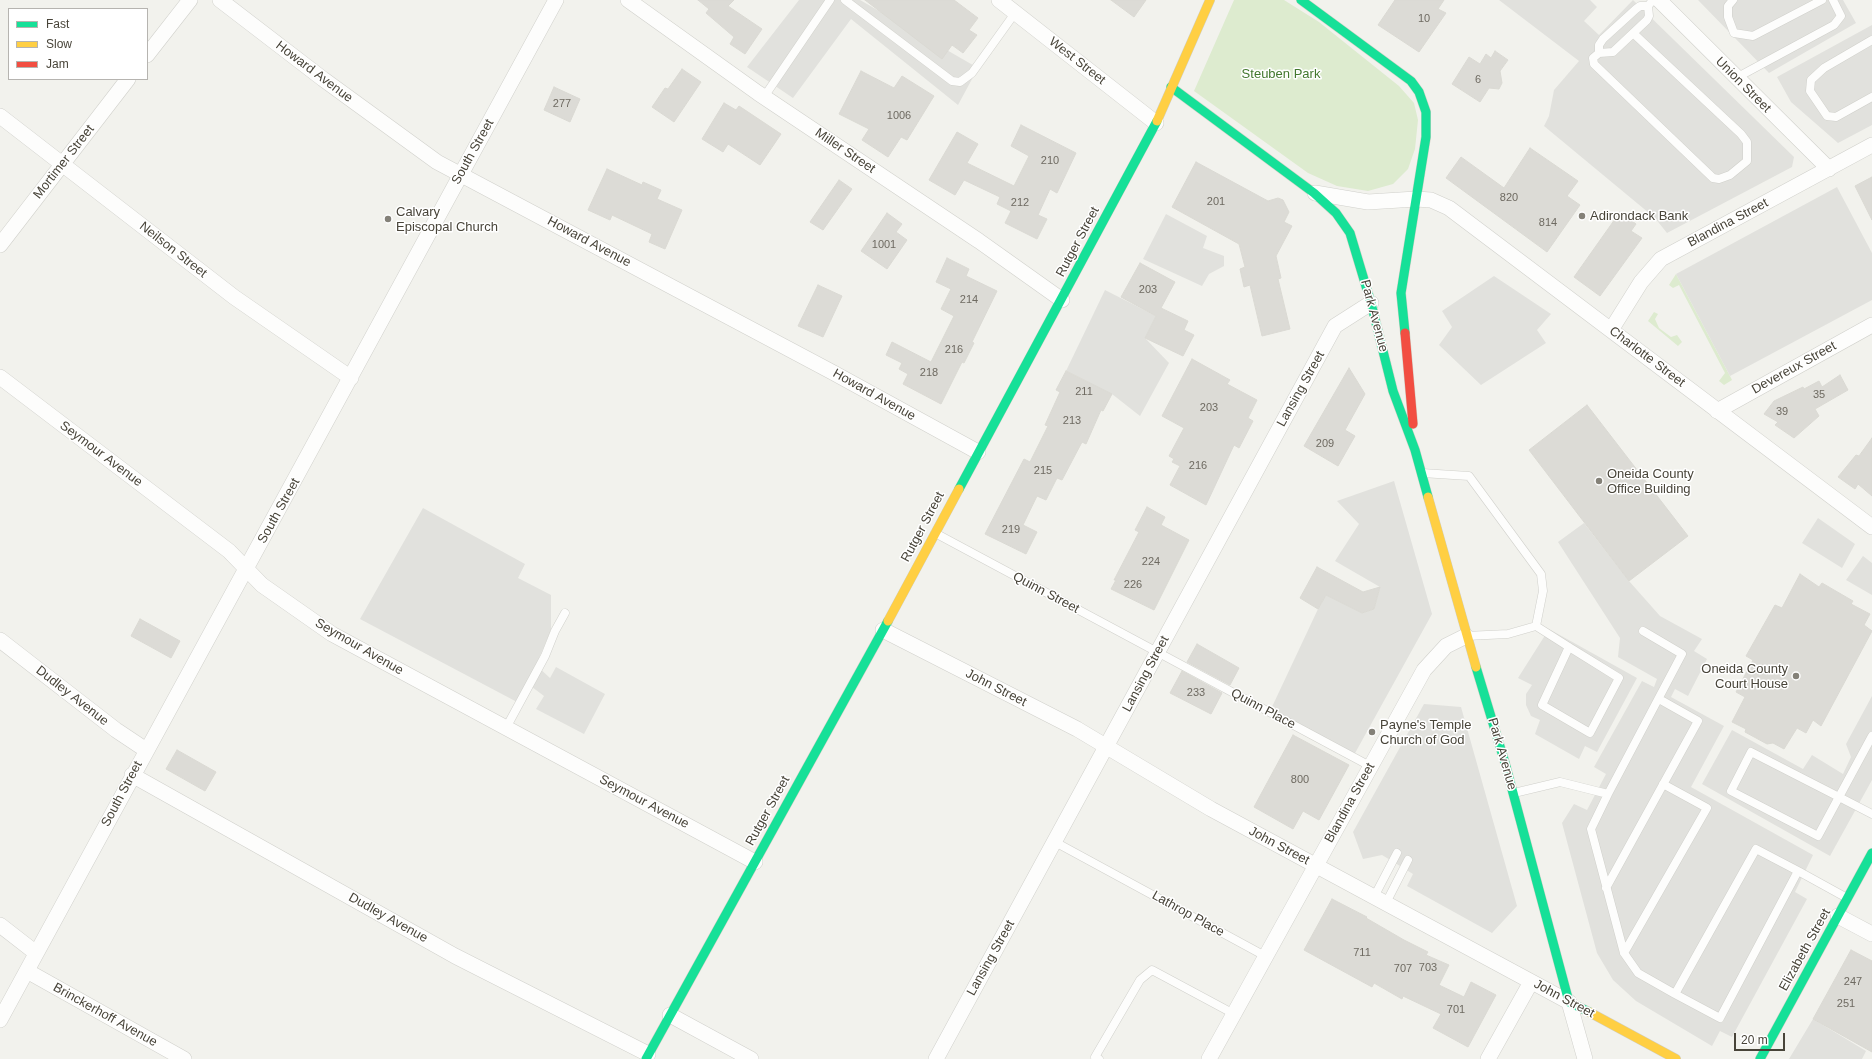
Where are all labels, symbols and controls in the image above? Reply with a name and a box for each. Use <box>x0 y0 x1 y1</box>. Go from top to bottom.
legend <box>8 8 148 80</box>
house number: 10 <box>1418 12 1430 26</box>
text: Fast <box>46 17 69 31</box>
street label: West Street <box>1046 34 1108 88</box>
text: Slow <box>46 37 72 51</box>
street label: Howard Avenue <box>272 38 356 106</box>
street label: Union Street <box>1712 54 1774 116</box>
text: Jam <box>46 57 69 71</box>
park label: Steuben Park <box>1242 66 1320 82</box>
house number: 6 <box>1475 73 1481 87</box>
house number: 277 <box>553 97 571 111</box>
house number: 1006 <box>887 109 911 123</box>
street label: South Street <box>449 117 497 187</box>
street label: Mortimer Street <box>30 122 98 202</box>
street label: Miller Street <box>812 125 878 177</box>
house number: 210 <box>1041 154 1059 168</box>
house number: 820 <box>1500 191 1518 205</box>
house number: 201 <box>1207 195 1225 209</box>
street label: Blandina Street <box>1685 195 1771 251</box>
house number: 212 <box>1011 196 1029 210</box>
place label: Calvary Episcopal Church <box>396 204 498 235</box>
street label: Rutger Street <box>1053 204 1103 280</box>
place label: Adirondack Bank <box>1590 208 1688 224</box>
marker: Adirondack Bank <box>1577 211 1587 221</box>
street label: Howard Avenue <box>545 213 633 271</box>
marker: Calvary Episcopal Church <box>383 214 393 224</box>
house number: 814 <box>1539 216 1557 230</box>
street label: Neilson Street <box>136 219 210 281</box>
house number: 1001 <box>872 238 896 252</box>
street label: Park Avenue <box>1357 278 1391 354</box>
house number: 203 <box>1139 283 1157 297</box>
house number: 214 <box>960 293 978 307</box>
street label: Charlotte Street <box>1606 323 1688 391</box>
street label: Devereux Street <box>1749 338 1839 398</box>
house number: 216 <box>945 343 963 357</box>
street label: Lansing Street <box>1274 349 1328 429</box>
street label: Howard Avenue <box>830 366 918 424</box>
house number: 218 <box>920 366 938 380</box>
house number: 211 <box>1075 385 1093 399</box>
house number: 35 <box>1813 388 1825 402</box>
house number: 203 <box>1200 401 1218 415</box>
house number: 39 <box>1776 405 1788 419</box>
house number: 213 <box>1063 414 1081 428</box>
street label: Seymour Avenue <box>57 418 145 490</box>
house number: 209 <box>1316 437 1334 451</box>
house number: 216 <box>1189 459 1207 473</box>
house number: 215 <box>1034 464 1052 478</box>
place label: Oneida County Office Building <box>1607 466 1694 497</box>
street label: South Street <box>255 476 303 546</box>
marker: Oneida County Office Building <box>1594 476 1604 486</box>
street label: Rutger Street <box>898 489 948 565</box>
house number: 219 <box>1002 523 1020 537</box>
house number: 224 <box>1142 555 1160 569</box>
street label: Quinn Street <box>1010 569 1082 617</box>
house number: 226 <box>1124 578 1142 592</box>
street label: Seymour Avenue <box>312 615 406 679</box>
street label: Lansing Street <box>1119 633 1173 715</box>
place label: Oneida County Court House <box>1701 661 1788 692</box>
street label: Dudley Avenue <box>33 663 111 729</box>
street label: John Street <box>963 666 1029 710</box>
marker: Oneida County Court House <box>1791 671 1801 681</box>
street label: Quinn Place <box>1228 685 1298 733</box>
house number: 233 <box>1187 686 1205 700</box>
street label: Park Avenue <box>1484 716 1520 792</box>
place label: Payne's Temple Church of God <box>1380 717 1471 748</box>
marker: Payne's Temple Church of God <box>1367 727 1377 737</box>
street label: South Street <box>98 758 146 830</box>
street label: Blandina Street <box>1322 760 1378 846</box>
street label: Seymour Avenue <box>596 772 692 832</box>
street label: Rutger Street <box>742 773 794 849</box>
house number: 800 <box>1291 773 1309 787</box>
street label: John Street <box>1246 824 1312 868</box>
street label: Lathrop Place <box>1149 888 1227 940</box>
street label: Dudley Avenue <box>346 890 430 946</box>
street label: Elizabeth Street <box>1776 906 1834 994</box>
street label: Lansing Street <box>964 918 1018 998</box>
house number: 711 <box>1353 946 1371 960</box>
house number: 703 <box>1419 961 1437 975</box>
house number: 707 <box>1394 962 1412 976</box>
house number: 247 <box>1844 975 1862 989</box>
street label: John Street <box>1531 977 1597 1021</box>
street label: Brinckerhoff Avenue <box>50 980 160 1050</box>
house number: 251 <box>1837 997 1855 1011</box>
house number: 701 <box>1447 1003 1465 1017</box>
scale bar <box>1736 1025 1787 1051</box>
text: 20 m <box>1741 1033 1768 1047</box>

